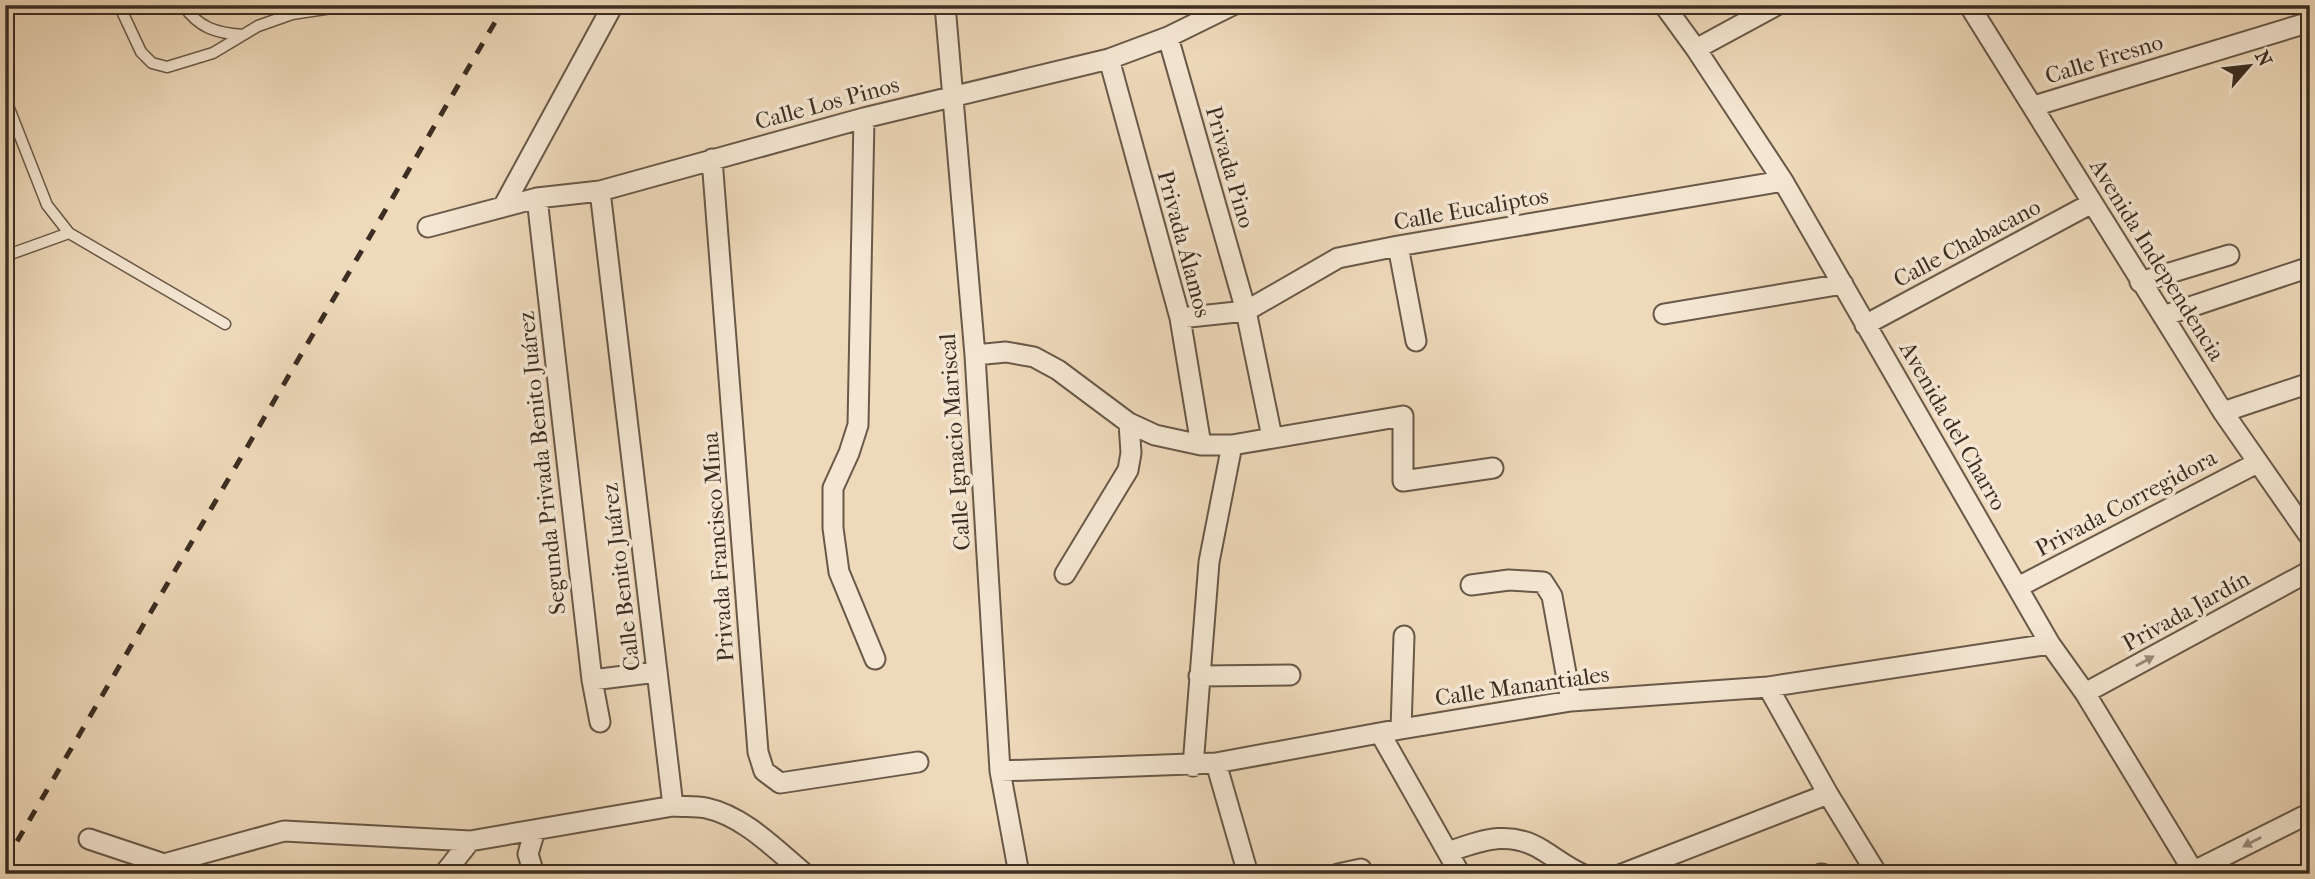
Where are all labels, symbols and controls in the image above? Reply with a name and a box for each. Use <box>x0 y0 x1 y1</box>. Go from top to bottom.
street label: Calle Fresno <box>2042 28 2166 90</box>
north arrow <box>2214 32 2284 102</box>
text: N <box>2250 47 2276 71</box>
street label: Calle Los Pinos <box>752 71 902 135</box>
street label: Privada Pino <box>1200 103 1260 231</box>
street label: Avenida Independencia <box>2083 153 2230 366</box>
street label: Privada Álamos <box>1151 167 1217 321</box>
street label: Calle Eucaliptos <box>1391 182 1551 236</box>
street label: Calle Chabacano <box>1889 193 2045 293</box>
street label: Segunda Privada Benito Juárez <box>513 310 571 616</box>
street label: Calle Ignacio Mariscal <box>934 332 976 551</box>
street label: Avenida del Charro <box>1893 336 2012 515</box>
street label: Privada Francisco Mina <box>696 431 739 663</box>
street label: Privada Corregidora <box>2031 444 2222 562</box>
street label: Calle Benito Juárez <box>596 481 646 673</box>
street label: Privada Jardín <box>2118 565 2255 657</box>
one-way arrow <box>2135 655 2155 667</box>
street label: Calle Manantiales <box>1433 660 1611 712</box>
one-way arrow <box>2242 836 2262 848</box>

